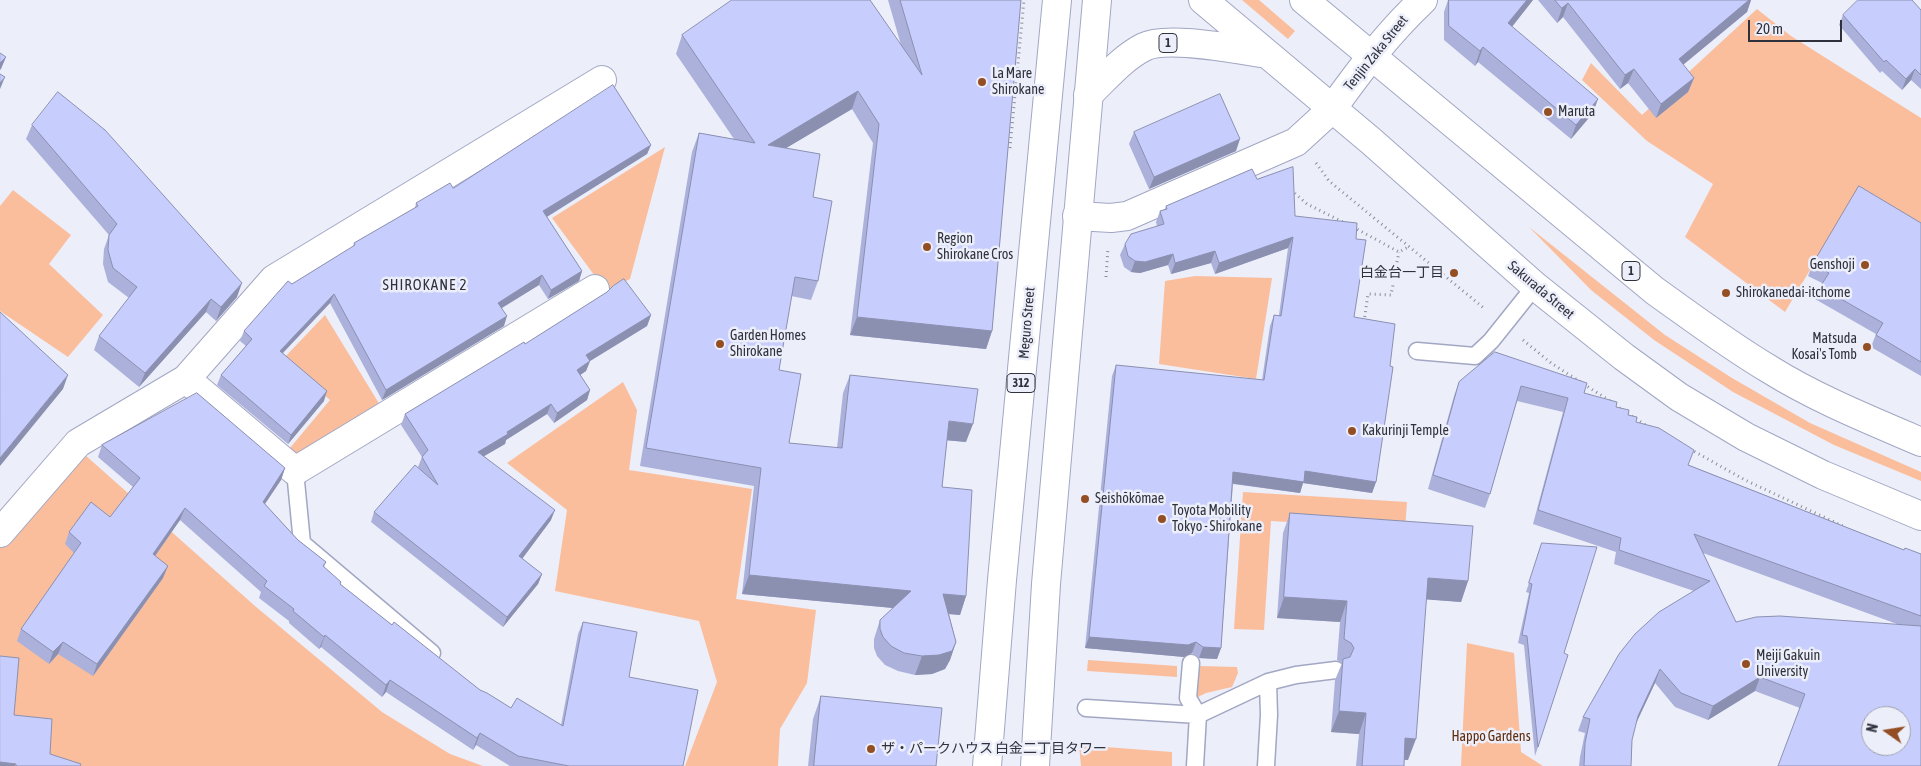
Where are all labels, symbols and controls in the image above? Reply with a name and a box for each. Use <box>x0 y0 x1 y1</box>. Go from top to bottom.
scale bar <box>1751 10 1845 42</box>
street label: Tenjin Zaka Street <box>1341 12 1411 94</box>
text: 20 m <box>1756 20 1783 37</box>
road number: 1 <box>1159 34 1177 52</box>
place label: La Mare Shirokane <box>992 66 1044 98</box>
marker: La Mare Shirokane <box>976 76 988 88</box>
place label: Maruta <box>1558 104 1595 120</box>
marker: Maruta <box>1542 106 1554 118</box>
place label: Region Shirokane Cros <box>937 231 1013 264</box>
marker: Region Shirokane Cros <box>921 241 933 253</box>
street label: Sakurada Street <box>1504 257 1578 323</box>
place label: Genshoji <box>1810 257 1855 273</box>
marker: Genshoji <box>1859 259 1871 271</box>
road number: 1 <box>1622 262 1640 280</box>
place label: 白金台一丁目 <box>1360 265 1444 281</box>
marker: 白金台一丁目 <box>1448 267 1460 279</box>
district label: SHIROKANE 2 <box>381 276 469 294</box>
place label: Shirokanedai-itchome <box>1736 285 1850 301</box>
street label: Meguro Street <box>1016 286 1038 360</box>
marker: Shirokanedai-itchome <box>1720 287 1732 299</box>
place label: Garden Homes Shirokane <box>730 328 806 361</box>
place label: Matsuda Kosai's Tomb <box>1791 331 1857 364</box>
marker: Garden Homes Shirokane <box>714 338 726 350</box>
marker: Matsuda Kosai's Tomb <box>1861 341 1873 353</box>
road number: 312 <box>1007 373 1035 392</box>
place label: Kakurinji Temple <box>1362 423 1449 439</box>
marker: Kakurinji Temple <box>1346 425 1358 437</box>
place label: Seishōkōmae <box>1095 491 1164 507</box>
marker: Seishōkōmae <box>1079 493 1091 505</box>
place label: Toyota Mobility Tokyo - Shirokane <box>1172 503 1262 536</box>
marker: Toyota Mobility Tokyo - Shirokane <box>1156 513 1168 525</box>
place label: Meiji Gakuin University <box>1756 648 1820 680</box>
marker: Meiji Gakuin University <box>1740 658 1752 670</box>
north arrow <box>1861 706 1911 756</box>
text: N <box>1864 722 1881 734</box>
park label: Happo Gardens <box>1451 729 1531 745</box>
place label: ザ・パークハウス 白金二丁目タワー <box>881 741 1107 757</box>
marker: ザ・パークハウス 白金二丁目タワー <box>865 743 877 755</box>

